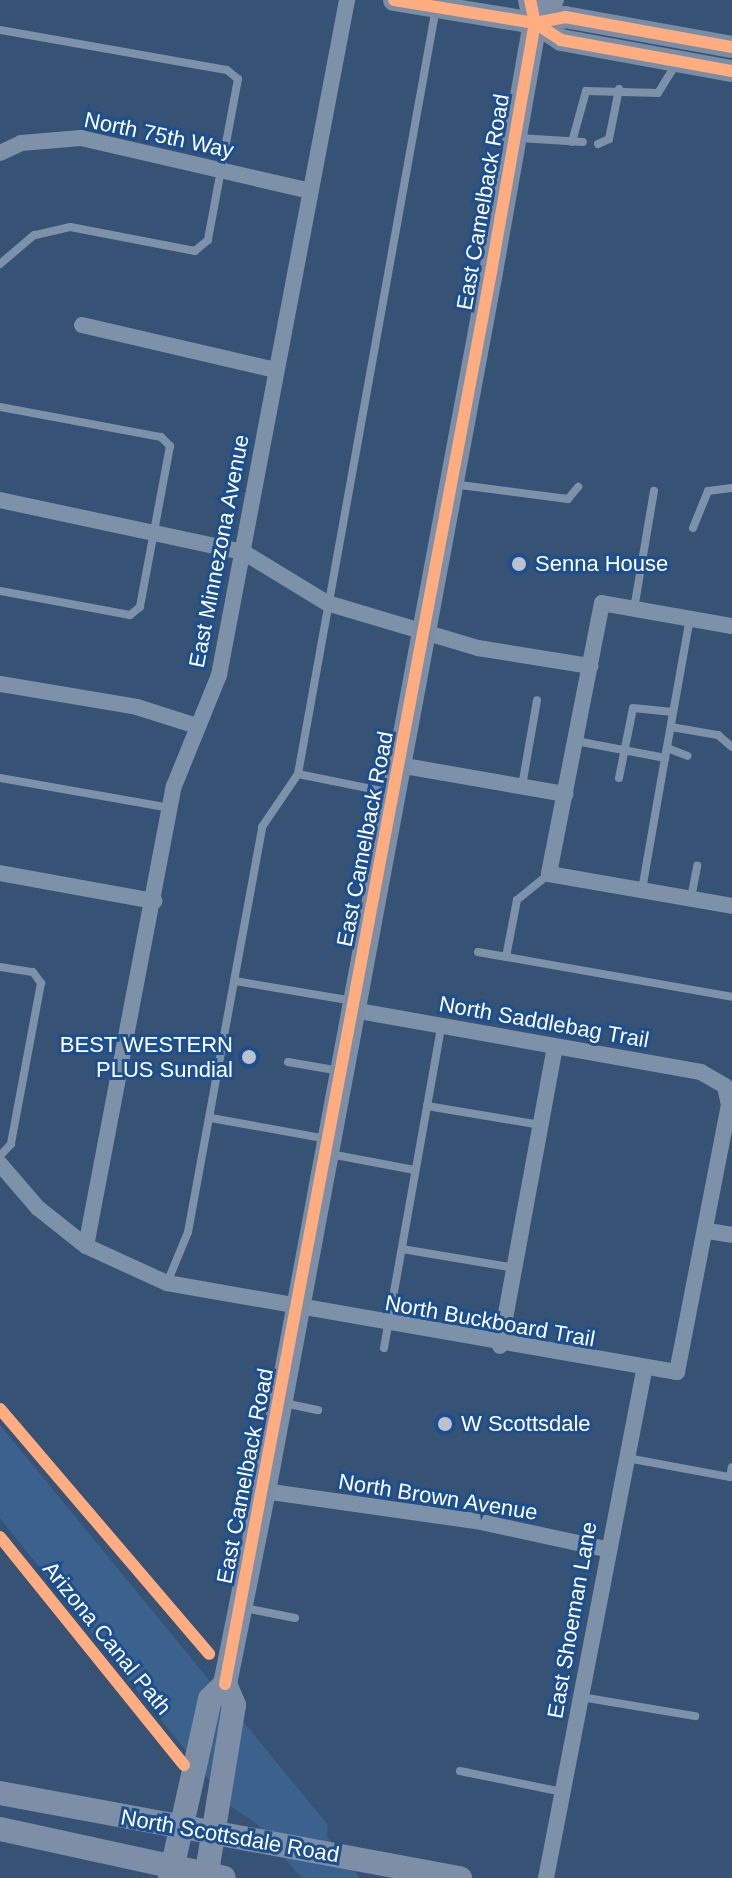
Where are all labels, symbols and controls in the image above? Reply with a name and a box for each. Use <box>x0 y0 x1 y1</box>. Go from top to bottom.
street label: East Camelback Road <box>451 92 515 312</box>
street label: North 75th Way <box>82 106 236 164</box>
street label: East Minnezona Avenue <box>183 432 255 670</box>
place label: Senna House <box>535 551 668 577</box>
marker: Senna House <box>510 555 528 573</box>
street label: East Camelback Road <box>331 729 399 949</box>
street label: North Saddlebag Trail <box>437 990 651 1054</box>
place label: BEST WESTERN PLUS Sundial <box>59 1031 233 1082</box>
marker: BEST WESTERN PLUS Sundial <box>240 1048 258 1066</box>
street label: North Buckboard Trail <box>383 1289 597 1353</box>
street label: East Camelback Road <box>211 1366 279 1586</box>
place label: W Scottsdale <box>461 1411 591 1437</box>
marker: W Scottsdale <box>436 1415 454 1433</box>
street label: North Brown Avenue <box>336 1468 540 1526</box>
street label: East Shoeman Lane <box>542 1520 602 1720</box>
street label: Arizona Canal Path <box>37 1556 177 1720</box>
street label: North Scottsdale Road <box>119 1804 341 1868</box>

